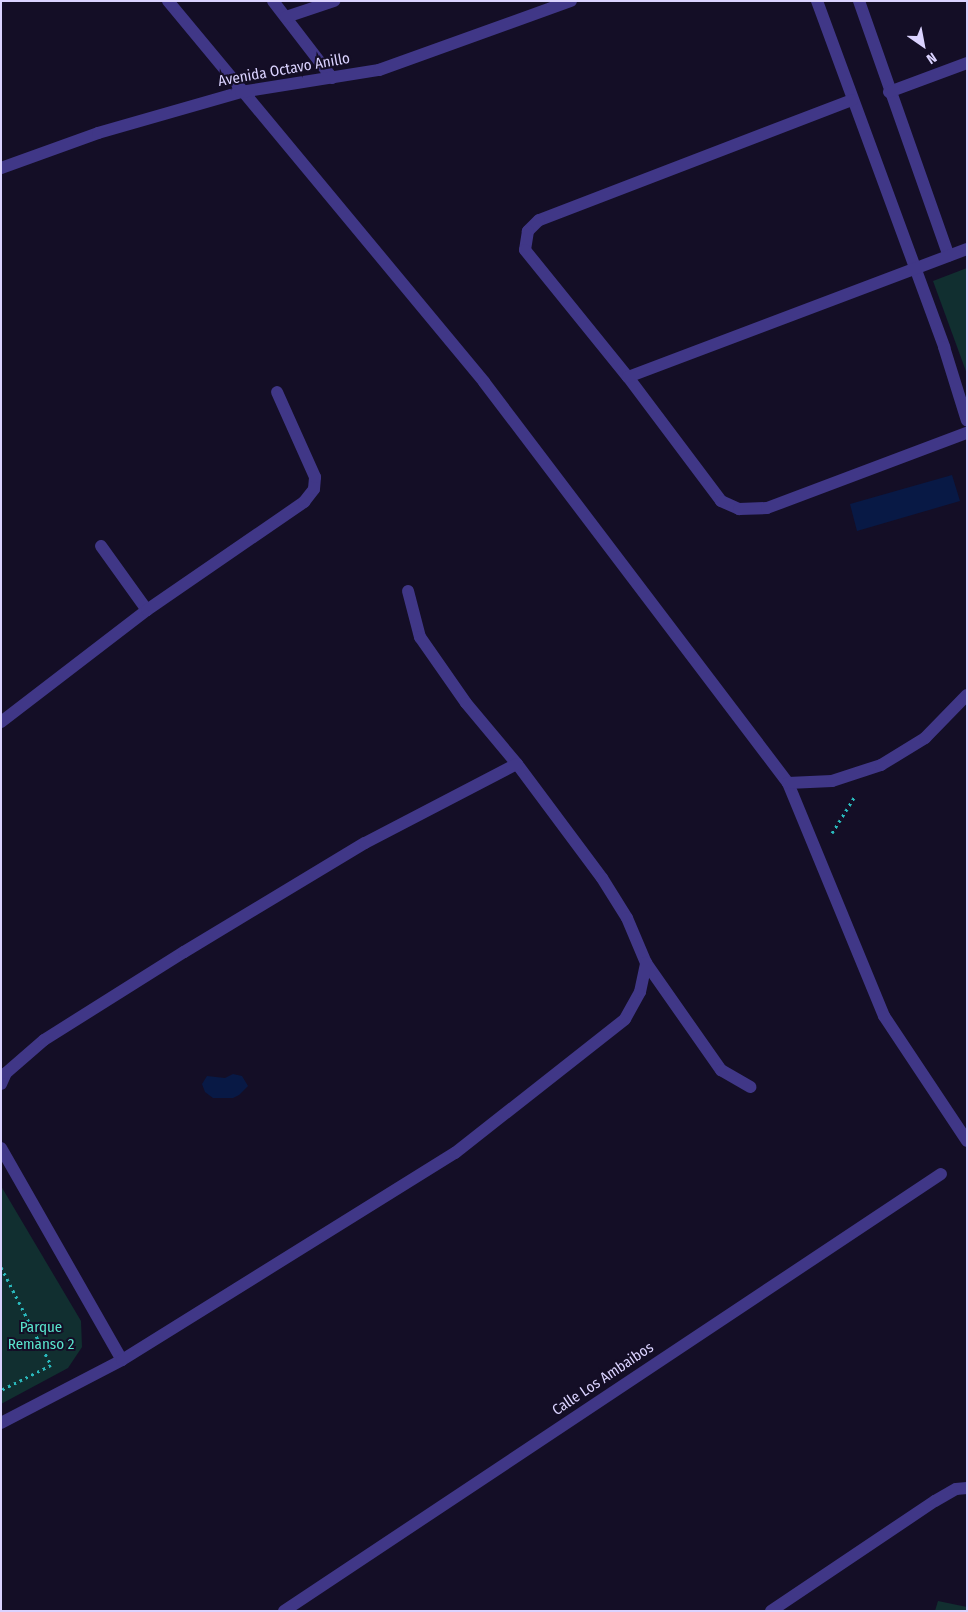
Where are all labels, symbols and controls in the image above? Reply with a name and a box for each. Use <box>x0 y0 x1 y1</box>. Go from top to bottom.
north arrow <box>898 20 948 70</box>
text: N <box>923 49 940 67</box>
street label: Avenida Octavo Anillo <box>217 50 351 90</box>
park label: Parque Remanso 2 <box>8 1318 74 1353</box>
street label: Calle Los Ambaibos <box>549 1338 657 1420</box>

